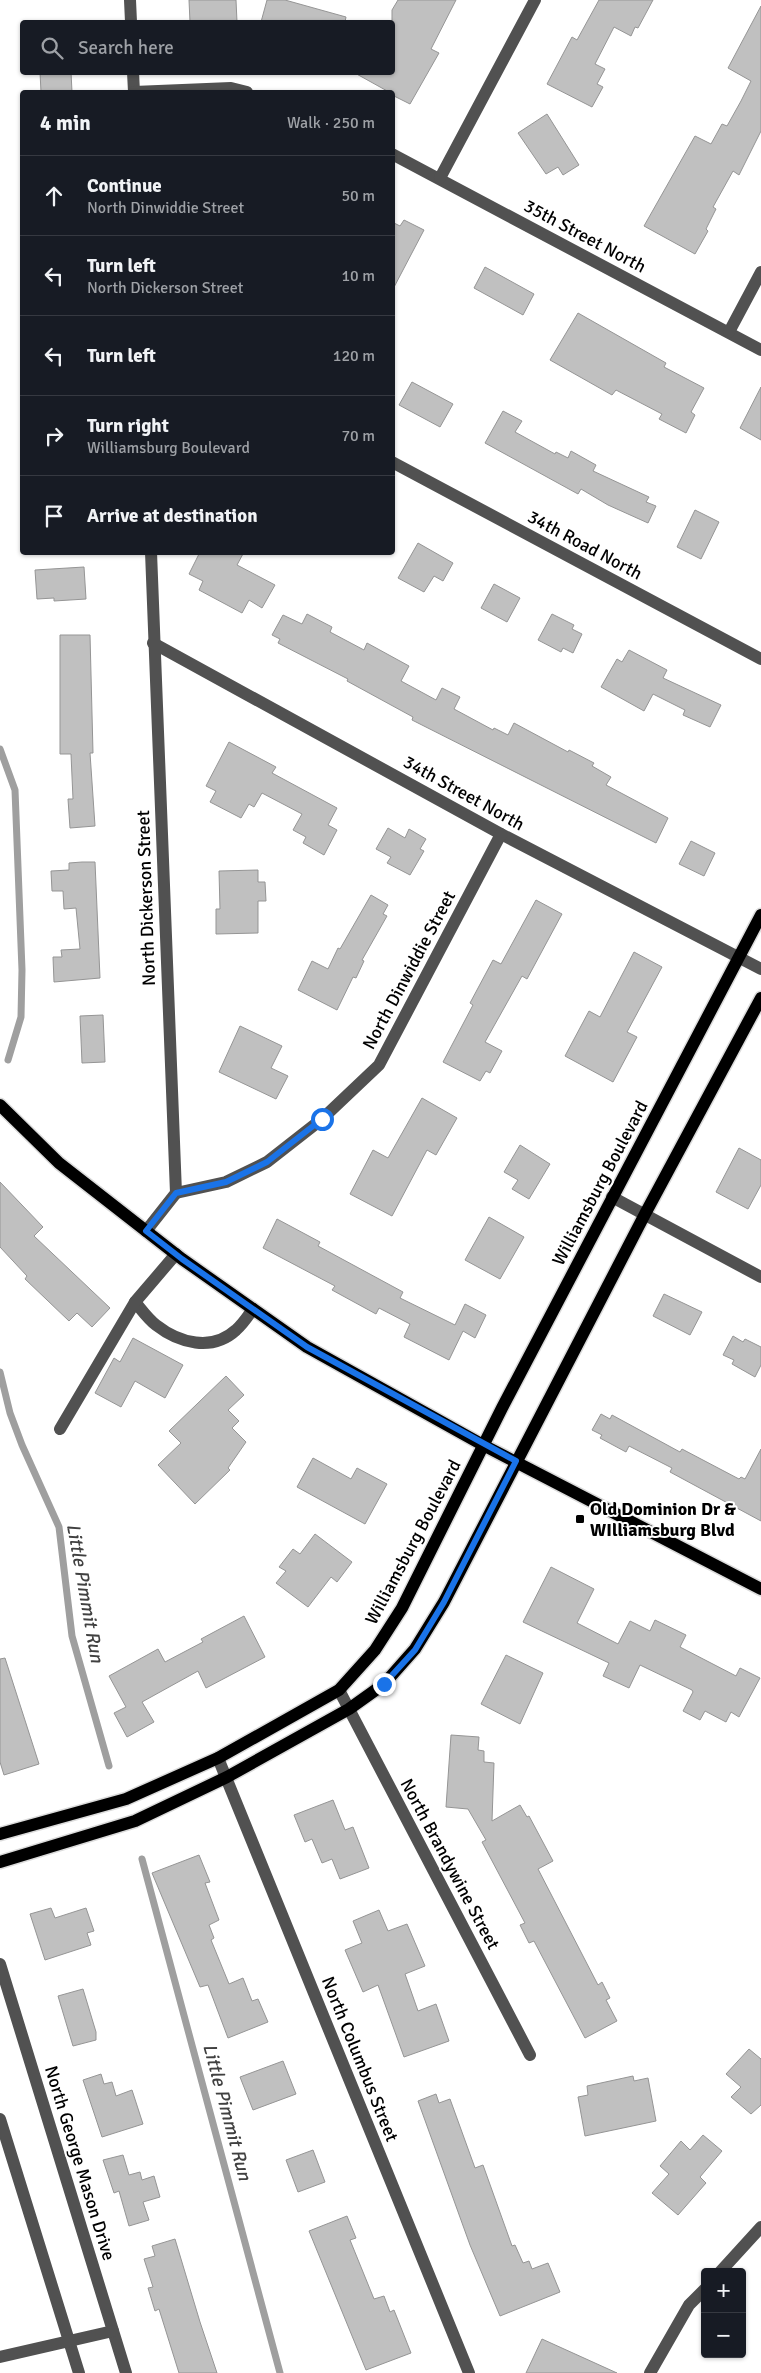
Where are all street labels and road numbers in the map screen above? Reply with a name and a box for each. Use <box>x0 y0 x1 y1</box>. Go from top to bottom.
street label: 35th Street North <box>520 195 650 277</box>
street label: 34th Road North <box>524 506 646 584</box>
street label: 34th Street North <box>400 751 528 835</box>
street label: North Dickerson Street <box>132 810 160 986</box>
street label: North Dinwiddie Street <box>358 887 460 1053</box>
street label: Williamsburg Boulevard <box>547 1097 653 1269</box>
street label: Williamsburg Boulevard <box>360 1456 466 1628</box>
street label: North Brandywine Street <box>396 1775 504 1953</box>
street label: North Columbus Street <box>317 1973 403 2145</box>
street label: North George Mason Drive <box>40 2063 120 2263</box>

